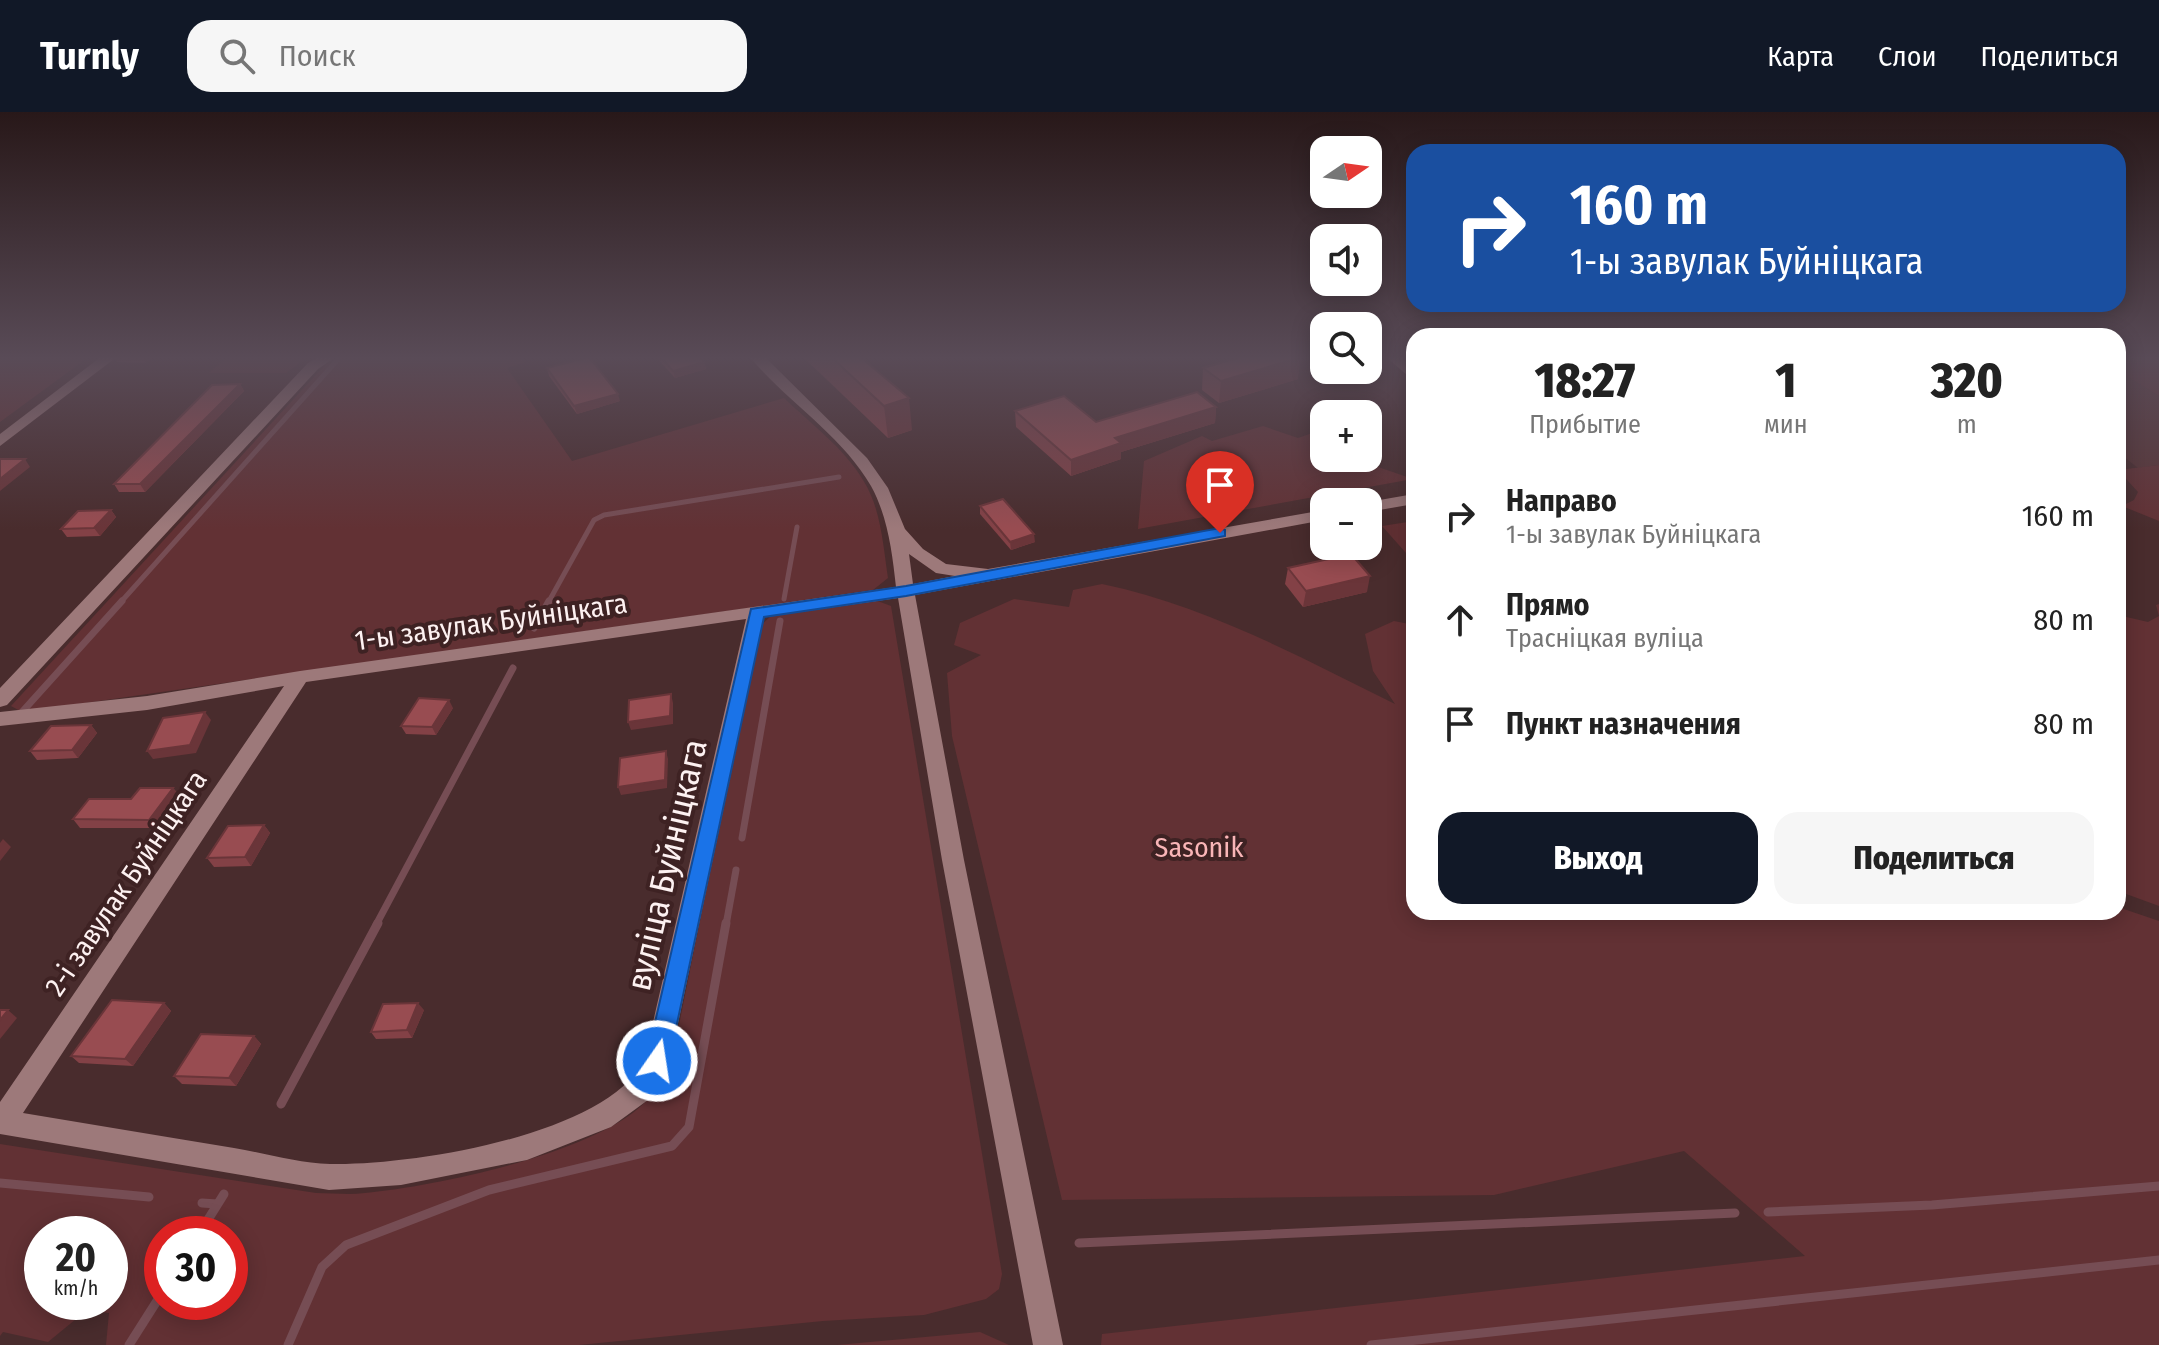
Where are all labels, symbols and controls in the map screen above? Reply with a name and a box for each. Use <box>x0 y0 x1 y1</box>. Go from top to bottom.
search box <box>187 20 747 92</box>
text: Turnly <box>40 33 139 79</box>
icon: search <box>215 34 259 78</box>
text: Поиск <box>279 38 356 74</box>
text: Карта <box>1767 40 1834 73</box>
text: Слои <box>1878 40 1936 73</box>
text: Поделиться <box>1980 40 2119 73</box>
north arrow <box>1310 136 1382 208</box>
map controls <box>1310 136 1382 560</box>
text: 160 m <box>1570 172 1708 239</box>
icon: right <box>1438 176 1542 280</box>
button: sound <box>1310 224 1382 296</box>
text: 1-ы завулак Буйніцкага <box>1570 240 1923 284</box>
button: search <box>1310 312 1382 384</box>
text: 18:27 <box>1535 352 1635 410</box>
text: 1 <box>1775 352 1796 410</box>
text: 320 <box>1931 352 2003 410</box>
button: + <box>1310 400 1382 472</box>
text: Прибытие <box>1529 409 1641 440</box>
text: мин <box>1764 409 1808 440</box>
text: m <box>1957 409 1977 440</box>
pin <box>1186 451 1254 533</box>
icon: arrive <box>1198 463 1242 507</box>
text: Направо <box>1506 483 1617 519</box>
button: − <box>1310 488 1382 560</box>
icon: right <box>1438 494 1482 538</box>
text: 160 m <box>2022 498 2094 534</box>
text: 1-ы завулак Буйніцкага <box>1506 519 1761 550</box>
street label: 1-ы завулак Буйніцкага <box>353 587 629 657</box>
text: Прямо <box>1506 587 1590 623</box>
icon: ahead <box>1438 598 1482 642</box>
text: 80 m <box>2033 602 2094 638</box>
text: Трасніцкая вуліца <box>1506 623 1704 654</box>
icon: arrive <box>1438 702 1482 746</box>
text: Пункт назначения <box>1506 706 1741 742</box>
text: 80 m <box>2033 706 2094 742</box>
street label: вуліца Буйніцкага <box>618 735 716 995</box>
street label: 2-і завулак Буйніцкага <box>38 764 214 1002</box>
button: Выход <box>1438 812 1758 904</box>
button: Поделиться <box>1774 812 2094 904</box>
park label: Sasonik <box>1155 831 1244 864</box>
position arrow <box>615 1019 699 1103</box>
speed limit sign: 30 <box>144 1216 248 1320</box>
text: 20 <box>56 1234 96 1282</box>
text: km/h <box>54 1276 98 1300</box>

